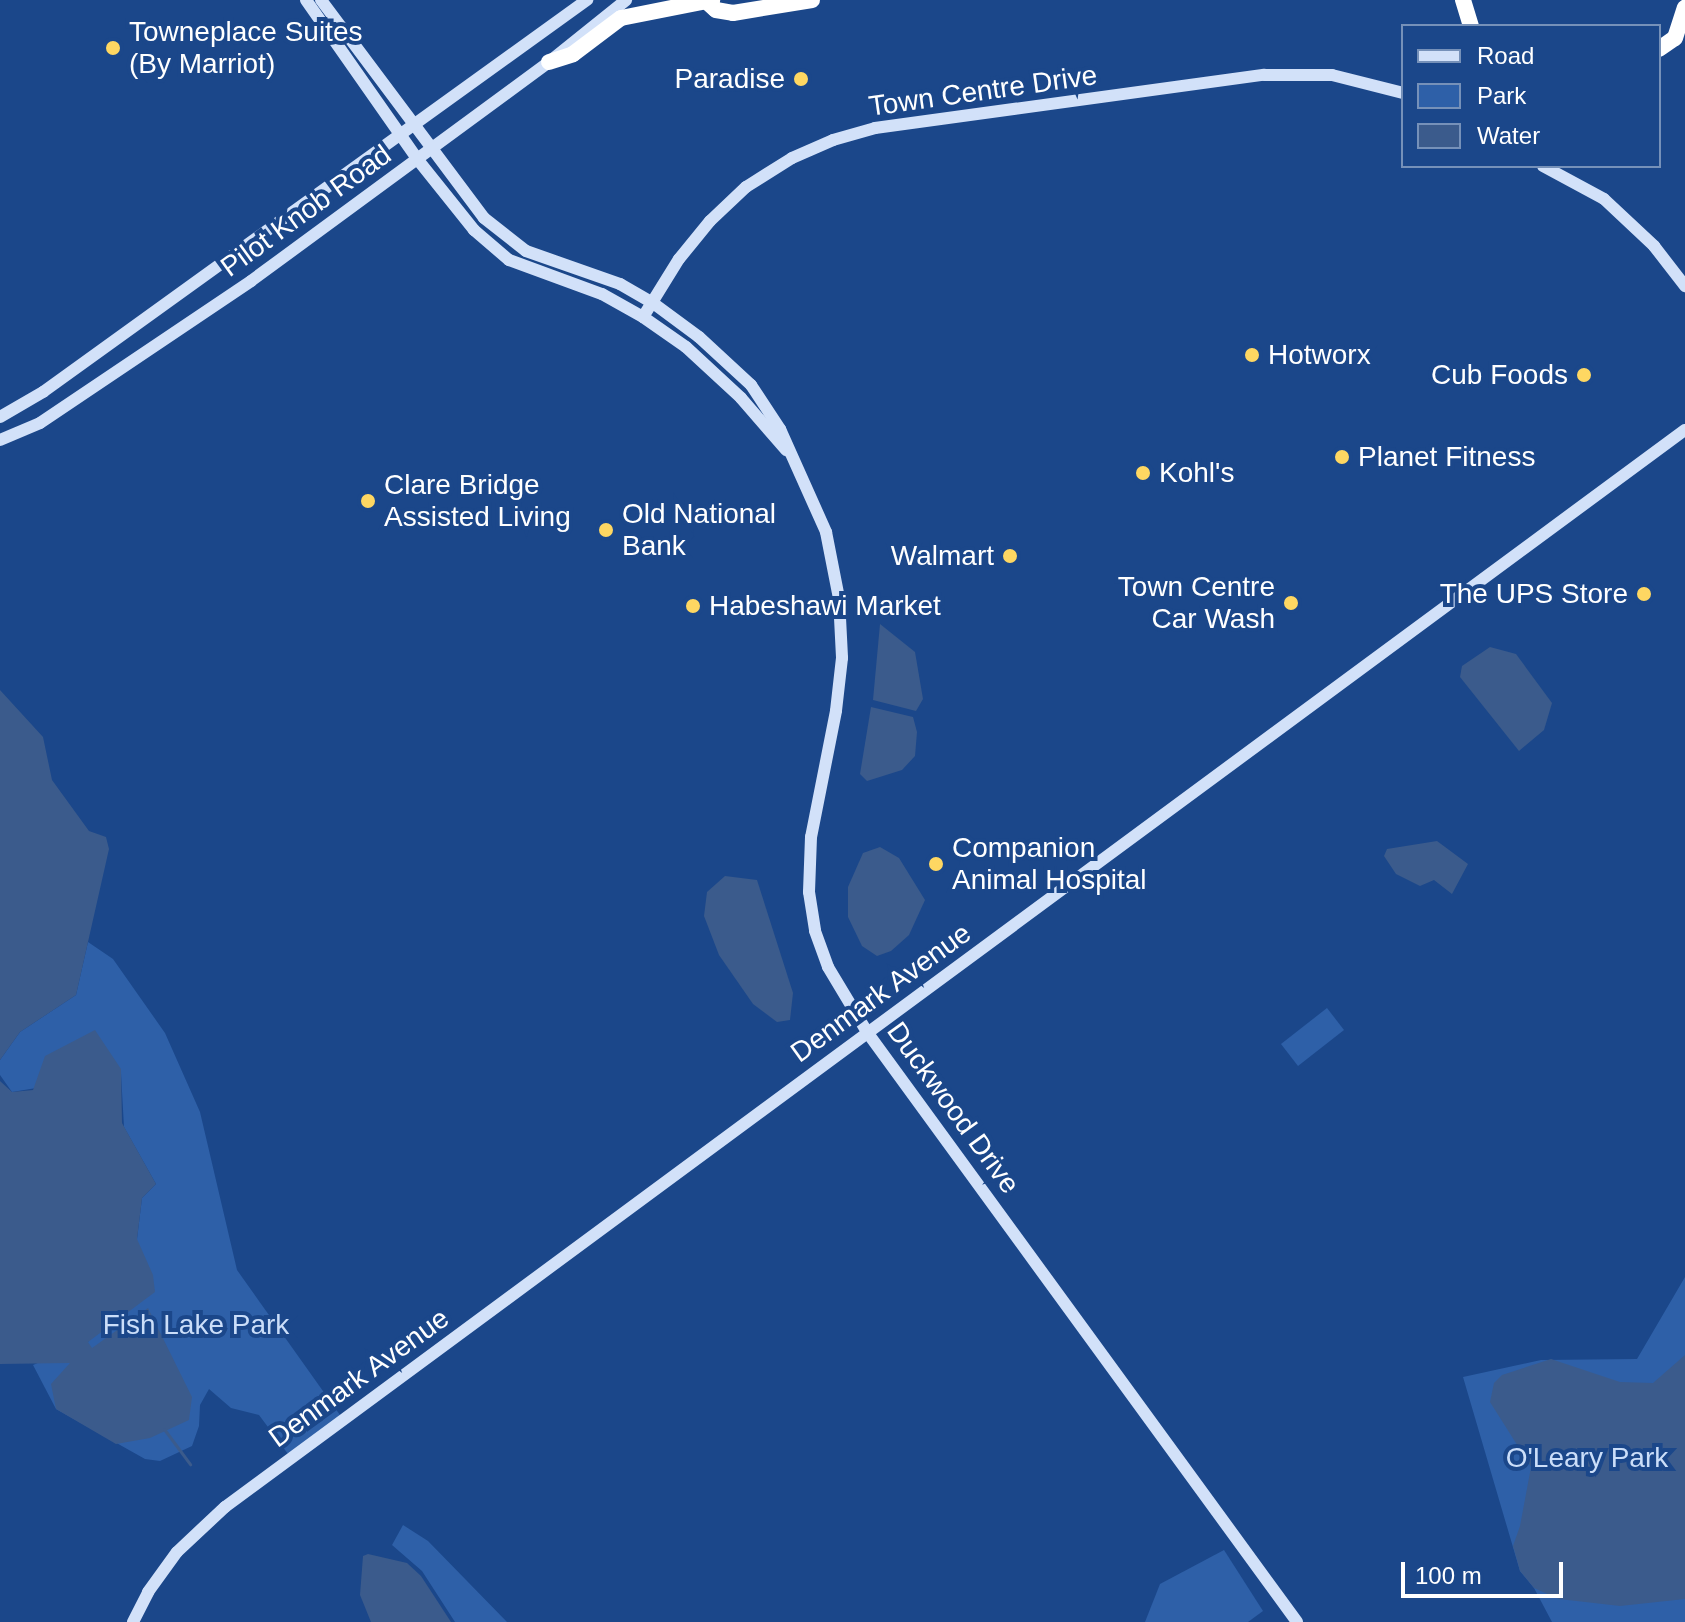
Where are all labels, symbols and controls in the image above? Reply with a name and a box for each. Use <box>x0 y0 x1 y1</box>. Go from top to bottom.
place label: Towneplace Suites (By Marriot) <box>129 15 362 81</box>
legend <box>1401 24 1661 168</box>
marker: Towneplace Suites (By Marriot) <box>104 39 122 57</box>
text: Road <box>1477 42 1534 69</box>
street label: Town Centre Drive <box>867 58 1099 124</box>
place label: Paradise <box>674 62 785 96</box>
marker: Paradise <box>792 70 810 88</box>
text: Park <box>1477 82 1526 109</box>
text: Water <box>1477 122 1540 149</box>
street label: Pilot Knob Road <box>214 138 398 284</box>
place label: Hotworx <box>1268 338 1371 372</box>
marker: Hotworx <box>1243 346 1261 364</box>
place label: Cub Foods <box>1431 358 1568 392</box>
marker: Cub Foods <box>1575 366 1593 384</box>
place label: Planet Fitness <box>1358 440 1535 474</box>
marker: Planet Fitness <box>1333 448 1351 466</box>
place label: Kohl's <box>1159 456 1234 490</box>
marker: Kohl's <box>1134 464 1152 482</box>
place label: Clare Bridge Assisted Living <box>384 468 571 534</box>
marker: Clare Bridge Assisted Living <box>359 492 377 510</box>
place label: Old National Bank <box>622 497 776 563</box>
marker: Old National Bank <box>597 521 615 539</box>
place label: Walmart <box>891 539 994 573</box>
marker: Walmart <box>1001 547 1019 565</box>
place label: Town Centre Car Wash <box>1118 570 1275 636</box>
place label: The UPS Store <box>1440 577 1628 611</box>
marker: The UPS Store <box>1635 585 1653 603</box>
place label: Habeshawi Market <box>709 589 941 623</box>
marker: Town Centre Car Wash <box>1282 594 1300 612</box>
marker: Habeshawi Market <box>684 597 702 615</box>
place label: Companion Animal Hospital <box>952 831 1147 897</box>
marker: Companion Animal Hospital <box>927 855 945 873</box>
street label: Denmark Avenue <box>784 916 978 1070</box>
street label: Duckwood Drive <box>879 1016 1027 1200</box>
street label: Denmark Avenue <box>262 1301 456 1455</box>
park label: Fish Lake Park <box>103 1308 289 1342</box>
park label: O'Leary Park <box>1506 1441 1668 1475</box>
scale bar <box>1405 1546 1567 1596</box>
text: 100 m <box>1415 1562 1482 1589</box>

